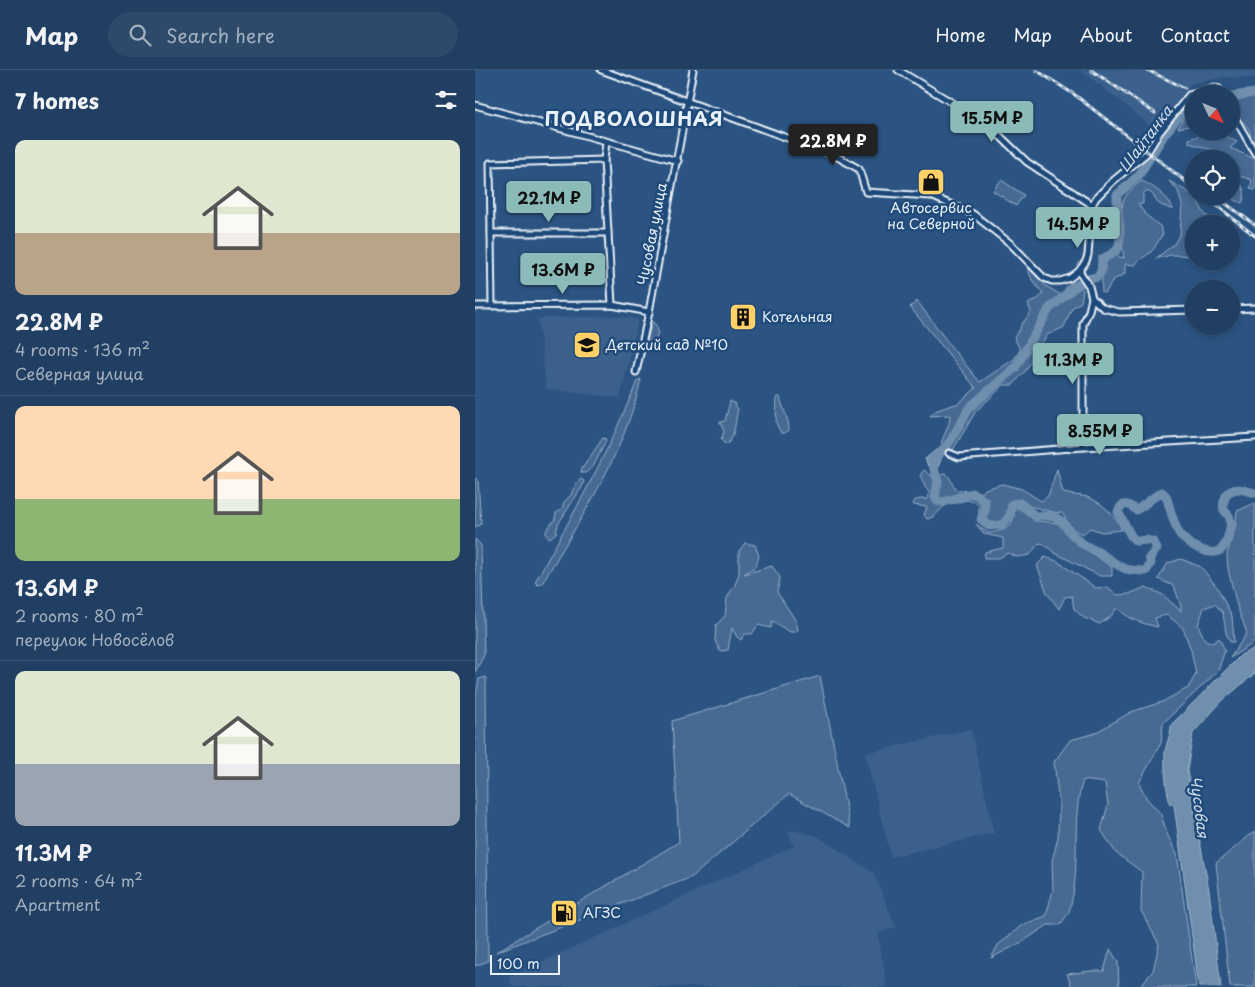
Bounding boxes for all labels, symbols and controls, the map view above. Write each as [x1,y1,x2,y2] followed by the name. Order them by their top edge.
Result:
[108,12,458,57] search box
[25,17,78,53] text: Map
[126,21,154,49] icon: search
[166,21,275,49] text: Search here
[935,21,985,48] text: Home
[1013,21,1052,48] text: Map
[1080,21,1132,48] text: About
[1160,21,1230,48] text: Contact
[15,84,99,116] text: 7 homes
[1185,85,1240,140] north arrow
[1185,85,1240,335] map controls
[432,86,460,114] icon: filters
[1112,99,1178,176] water label: Шайтанка
[946,100,1038,143] pin: 15.5M ₽
[544,104,724,132] district label: ПОДВОЛОШНАЯ
[961,105,1023,129] text: 15.5M ₽
[787,124,879,166] pin: 22.8M ₽
[800,128,867,152] text: 22.8M ₽
[1185,150,1240,205] button: locate
[916,167,946,197] shop icon: Автосервис на Северной
[193,173,283,263] icon: home
[503,180,595,223] pin: 22.1M ₽
[631,181,672,287] street label: Чусовая улица
[517,185,581,209] text: 22.1M ₽
[887,197,975,234] place label: Автосервис на Северной
[1032,206,1124,249] pin: 14.5M ₽
[1047,211,1109,235] text: 14.5M ₽
[1185,215,1240,270] button: +
[517,252,609,295] pin: 13.6M ₽
[531,257,595,281] text: 13.6M ₽
[1185,280,1240,335] button: −
[728,302,758,332] building icon: Котельная
[15,305,103,337] text: 22.8M ₽
[762,306,832,327] place label: Котельная
[572,330,602,360] school or university icon: Детский сад №10
[605,334,728,355] place label: Детский сад №10
[15,337,150,361] text: 4 rooms · 136 m²
[1027,342,1119,385] pin: 11.3M ₽
[1044,347,1102,371] text: 11.3M ₽
[15,361,144,385] text: Северная улица
[1054,414,1146,456] pin: 8.55M ₽
[1068,418,1132,442] text: 8.55M ₽
[193,438,283,528] icon: home
[15,571,98,603] text: 13.6M ₽
[15,603,144,627] text: 2 rooms · 80 m²
[15,627,174,651] text: переулок Новосёлов
[193,703,283,793] icon: home
[1185,775,1216,840] water label: Чусовая
[15,836,92,868] text: 11.3M ₽
[15,868,143,892] text: 2 rooms · 64 m²
[15,892,100,916] text: Apartment
[549,898,579,928] fuel station icon: АГЗС
[583,902,621,923] place label: АГЗС
[490,952,560,975] scale bar
[497,953,540,974] text: 100 m

